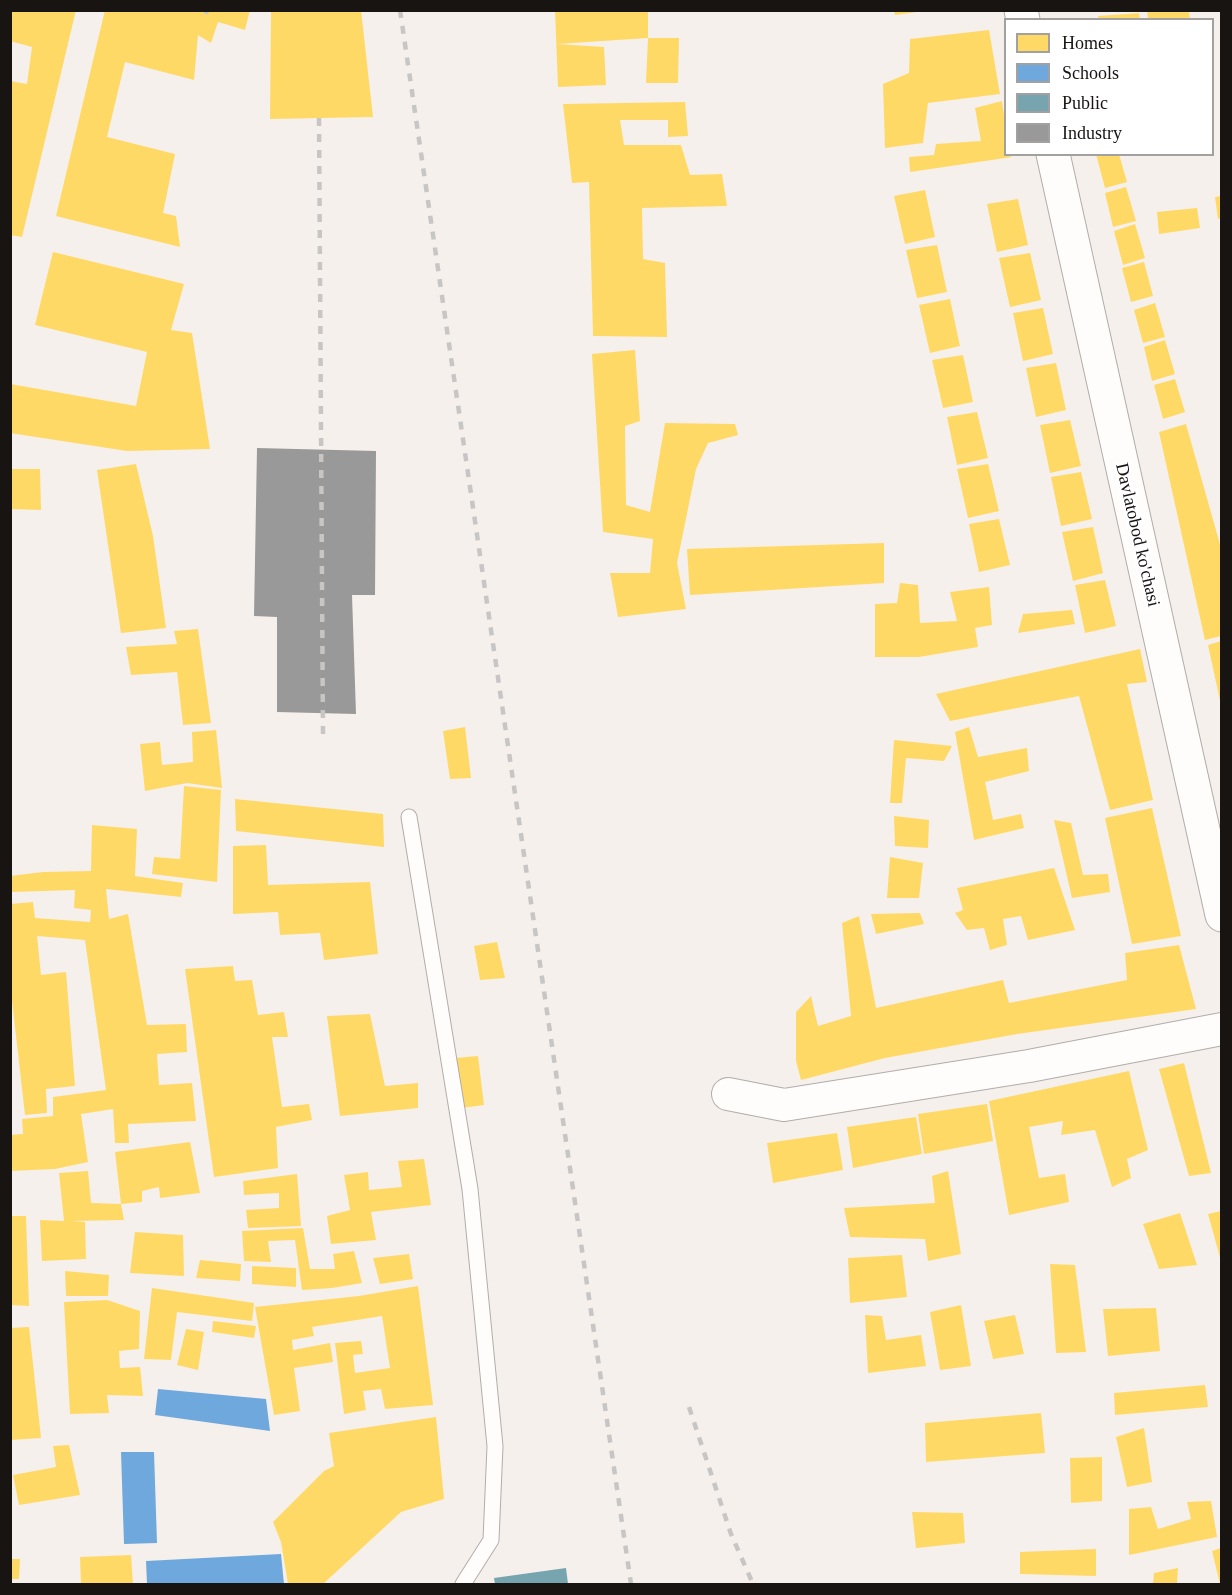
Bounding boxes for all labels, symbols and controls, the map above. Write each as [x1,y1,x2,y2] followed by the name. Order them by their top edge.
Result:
[1004,18,1214,156] legend
[1062,33,1113,53] text: Homes
[1062,63,1119,83] text: Schools
[1062,93,1108,113] text: Public
[1062,123,1122,143] text: Industry
[1110,461,1164,609] street label: Davlatobod ko'chasi

